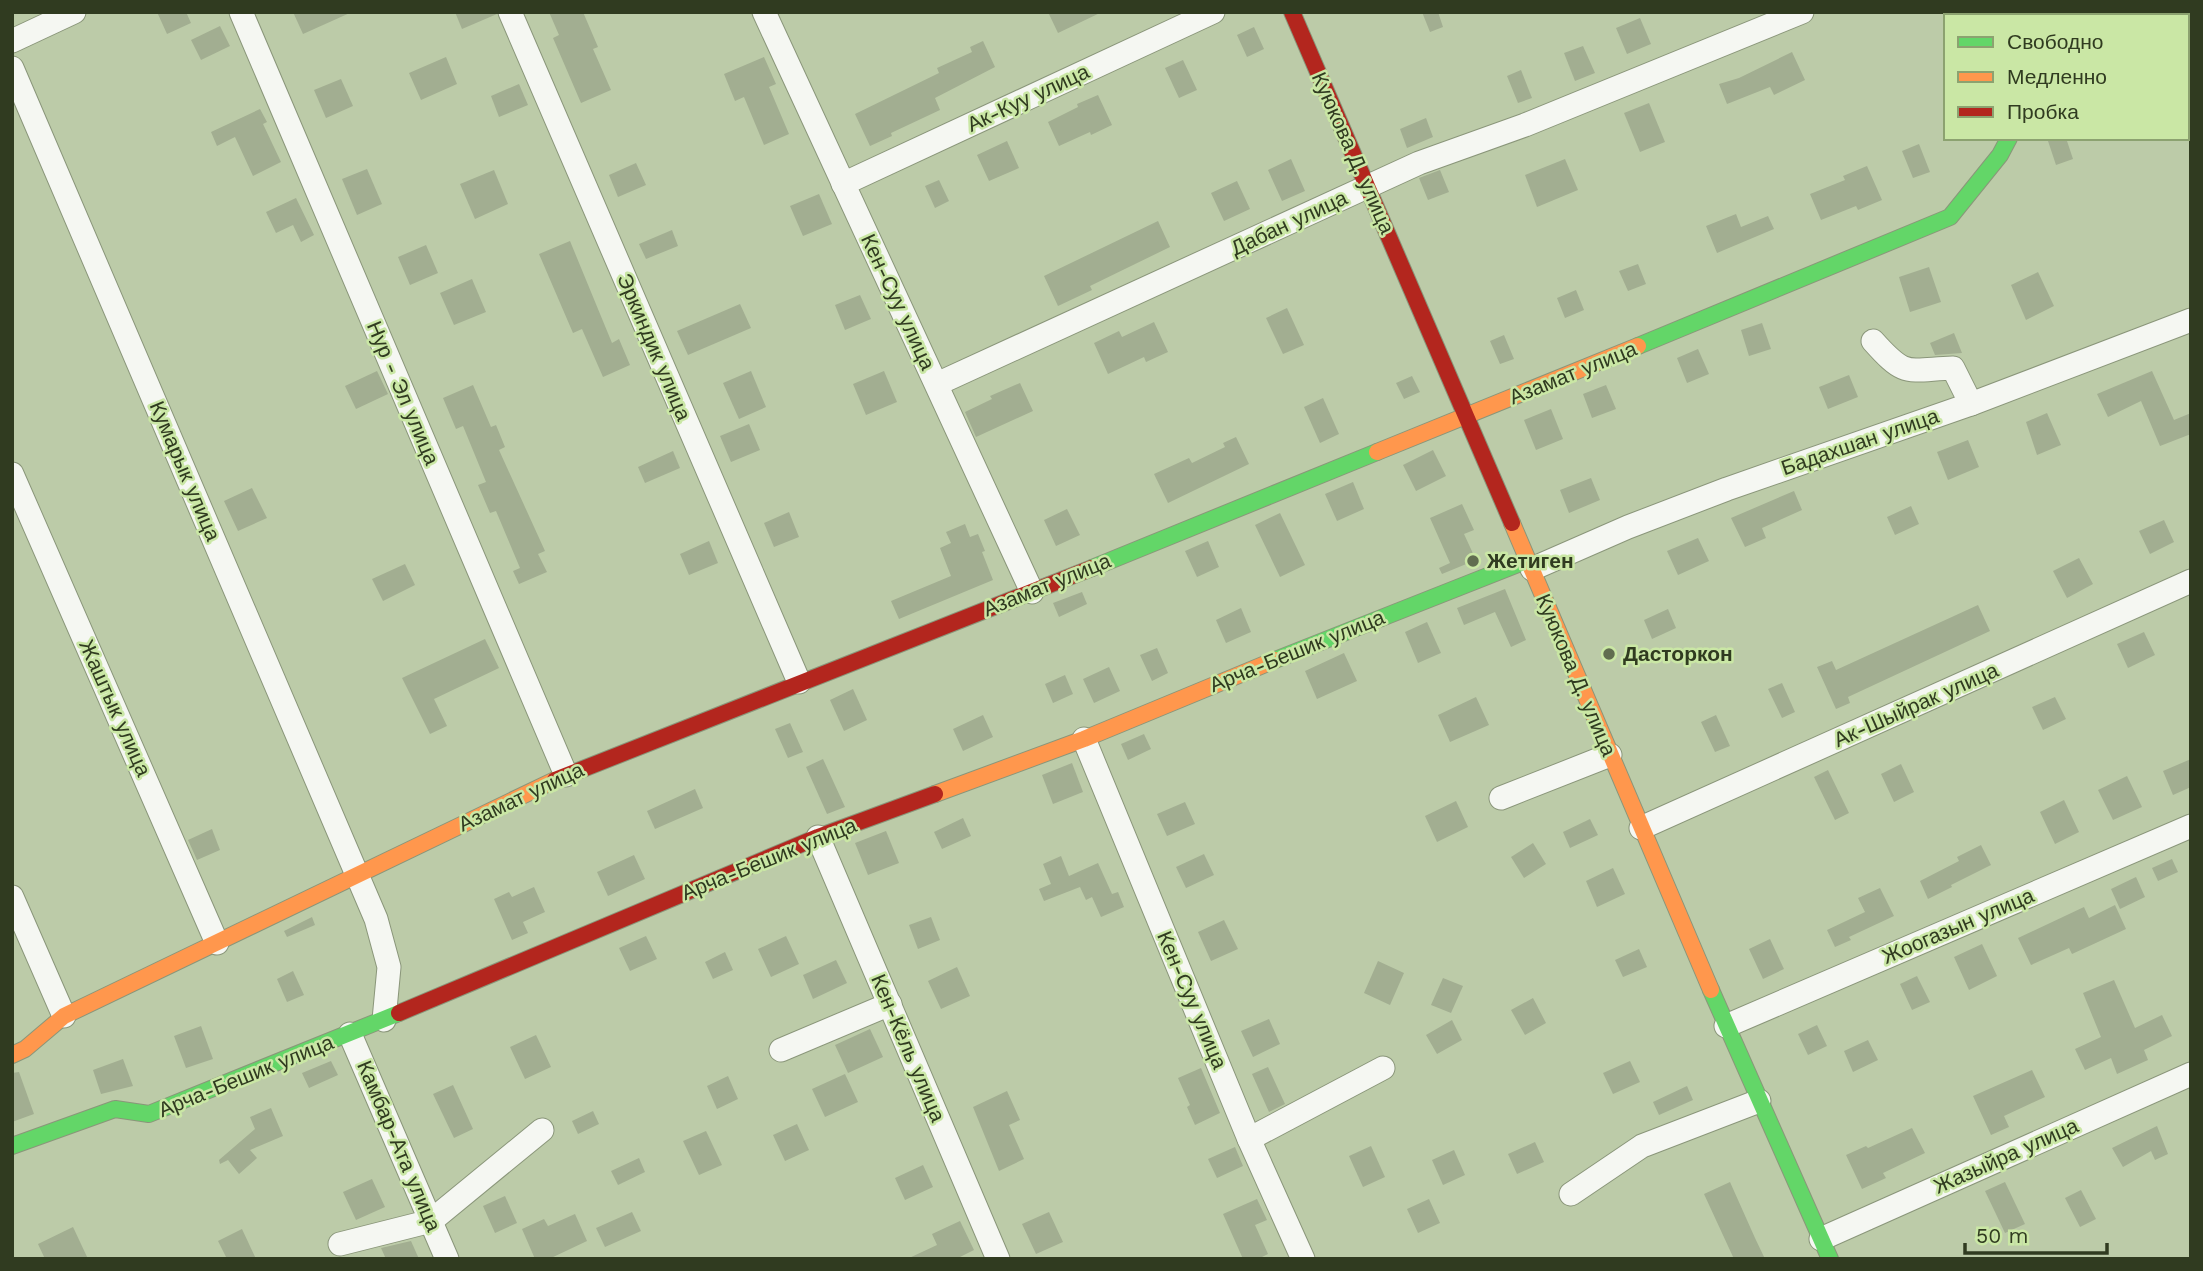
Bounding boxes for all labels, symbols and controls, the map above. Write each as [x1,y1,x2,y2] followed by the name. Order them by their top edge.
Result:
[1944,14,2189,140] legend
[2007,29,2104,54] text: Свободно
[963,58,1093,137] street label: Ак-Куу улица
[2007,64,2107,89] text: Медленно
[1307,68,1400,238] street label: Куюкова Д. улица
[2007,99,2079,124] text: Пробка
[1227,185,1351,260] street label: Дабан улица
[856,230,941,374] street label: Кен-Суу улица
[612,269,697,424] street label: Эркиндик улица
[362,317,445,469] street label: Нур - Эл улица
[1505,335,1641,410] street label: Азамат улица
[145,397,226,545] street label: Кумарык улица
[1778,403,1942,480] street label: Бадахшан улица
[979,547,1115,622] street label: Азамат улица
[1486,548,1574,573] place label: Жетиген
[1465,553,1481,569] marker: Жетиген
[1531,590,1622,760] street label: Куюкова Д. улица
[1206,604,1388,697] street label: Арча-Бешик улица
[74,636,157,780] street label: Жаштык улица
[1623,641,1733,666] place label: Дасторкон
[1601,646,1617,662] marker: Дасторкон
[1830,657,2002,752] street label: Ак-Шыйрак улица
[454,756,588,837] street label: Азамат улица
[678,812,860,905] street label: Арча-Бешик улица
[1878,882,2038,969] street label: Жоогазын улица
[1152,927,1233,1073] street label: Кен-Суу улица
[866,970,951,1126] street label: Кен-Кёль улица
[155,1029,337,1122] street label: Арча-Бешик улица
[352,1057,447,1235] street label: Камбар-Ата улица
[1930,1112,2082,1199] street label: Жазыйра улица
[1965,1212,2107,1256] scale bar
[1976,1223,2028,1248] text: 50 m

